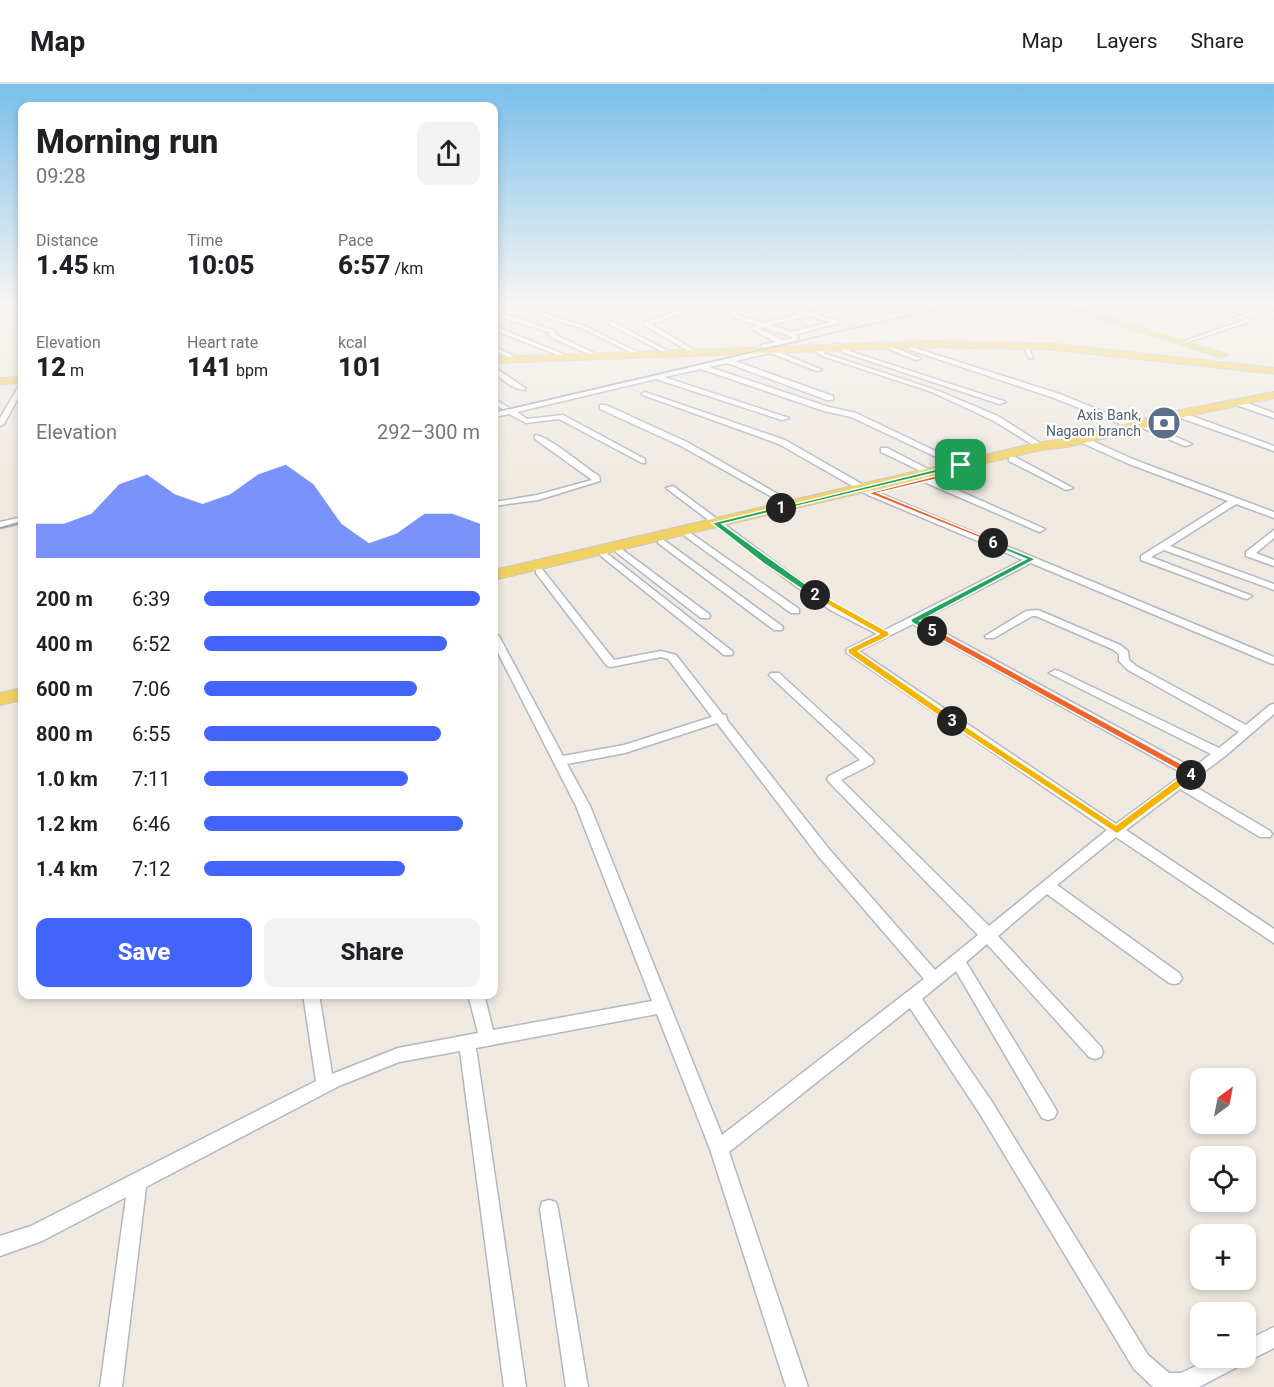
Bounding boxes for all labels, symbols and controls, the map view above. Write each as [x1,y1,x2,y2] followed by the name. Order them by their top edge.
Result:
[30,25,85,58] text: Map
[1021,29,1063,53] text: Map
[1096,29,1157,53] text: Layers
[1190,29,1244,53] text: Share
[36,122,218,161] text: Morning run
[417,122,480,185] button: share
[36,164,86,188] text: 09:28
[36,231,98,250] text: Distance
[187,231,223,250] text: Time
[338,231,374,250] text: Pace
[36,250,89,280] text: 1.45
[187,250,255,280] text: 10:05
[338,250,391,280] text: 6:57
[89,259,115,278] text: km
[391,259,423,278] text: /km
[36,333,101,352] text: Elevation
[187,333,258,352] text: Heart rate
[338,333,367,352] text: kcal
[36,352,66,382] text: 12
[187,352,232,382] text: 141
[338,352,383,382] text: 101
[66,361,84,380] text: m
[232,361,268,380] text: bpm
[1146,405,1182,441] bank icon: Axis Bank, Nagaon branch
[1046,407,1141,439] place label: Axis Bank, Nagaon branch
[36,420,117,444] text: Elevation
[377,420,480,444] text: 292–300 m
[935,439,986,490] pin
[944,448,977,481] icon: arrive
[766,493,796,523] pin: 1
[776,498,786,517] text: 1
[978,528,1008,558] pin: 6
[988,533,998,552] text: 6
[800,580,830,610] pin: 2
[810,585,820,604] text: 2
[36,587,93,611] text: 200 m
[132,587,171,611] text: 6:39
[917,616,947,646] pin: 5
[927,621,937,640] text: 5
[36,632,93,656] text: 400 m
[132,632,171,656] text: 6:52
[36,677,93,701] text: 600 m
[132,677,171,701] text: 7:06
[937,706,967,736] pin: 3
[947,711,957,730] text: 3
[36,722,93,746] text: 800 m
[132,722,171,746] text: 6:55
[1176,760,1206,790] pin: 4
[1186,765,1196,784] text: 4
[36,767,98,791] text: 1.0 km
[132,767,171,791] text: 7:11
[36,812,98,836] text: 1.2 km
[132,812,171,836] text: 6:46
[36,857,98,881] text: 1.4 km
[132,857,171,881] text: 7:12
[36,918,252,987] button: Save
[264,918,480,987] button: Share
[1190,1068,1256,1134] north arrow
[1190,1068,1256,1368] map controls
[1190,1146,1256,1212] button: locate
[1190,1224,1256,1290] button: +
[1190,1302,1256,1368] button: −

